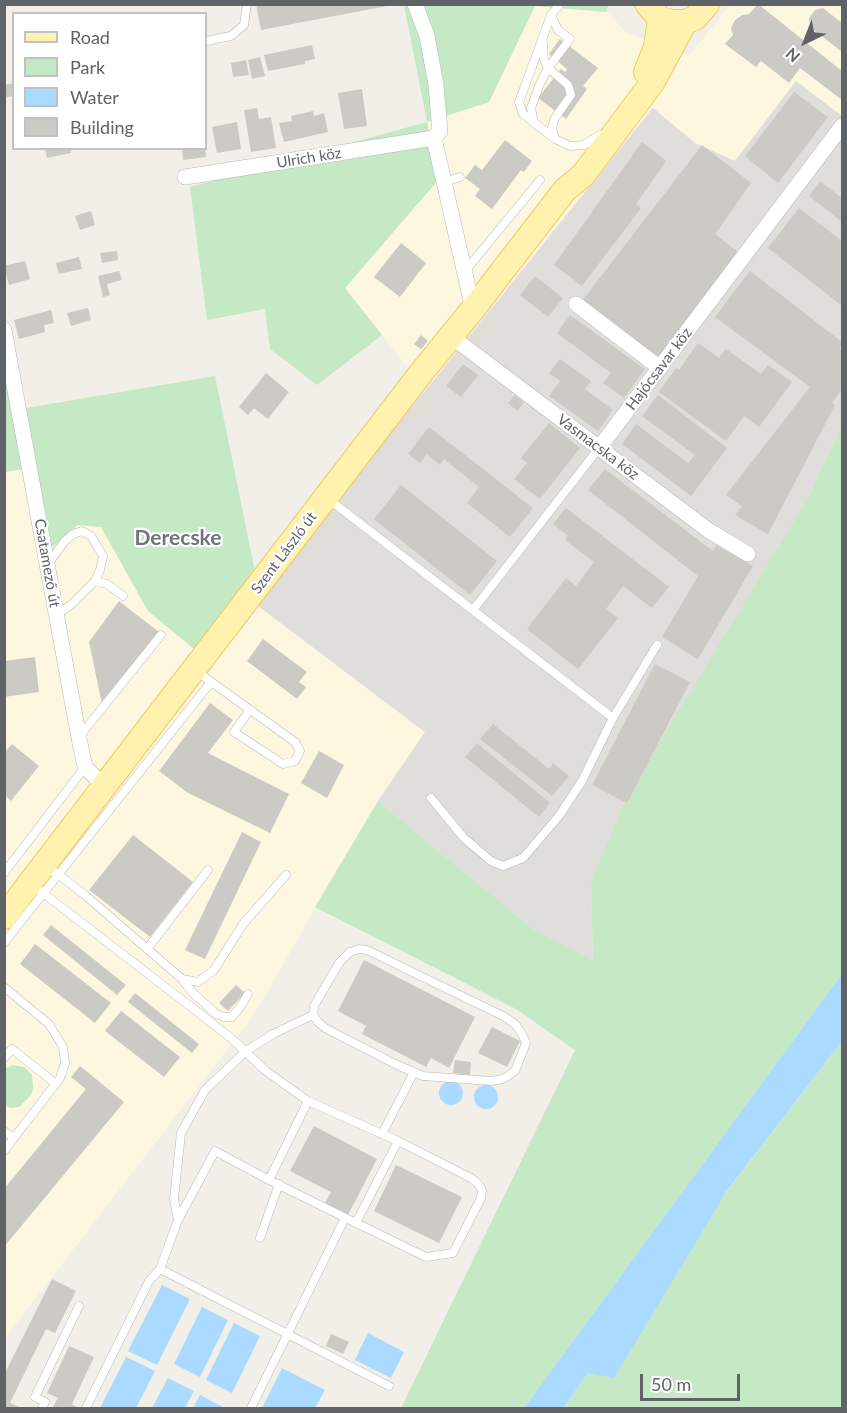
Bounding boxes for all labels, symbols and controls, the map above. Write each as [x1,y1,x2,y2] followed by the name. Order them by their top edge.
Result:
[12,12,207,150] legend
[775,12,835,72] north arrow
[70,26,110,48] text: Road
[781,44,803,67] text: N
[70,56,105,78] text: Park
[70,86,119,108] text: Water
[70,116,134,138] text: Building
[275,144,343,172] street label: Ulrich köz
[622,324,696,414] street label: Hajócsavar köz
[554,410,642,484] street label: Vasmacska köz
[247,508,321,598] street label: Szent László út
[30,517,64,609] street label: Csatamező út
[134,525,222,551] district label: Derecske
[643,1362,744,1400] scale bar
[651,1373,691,1395] text: 50 m

